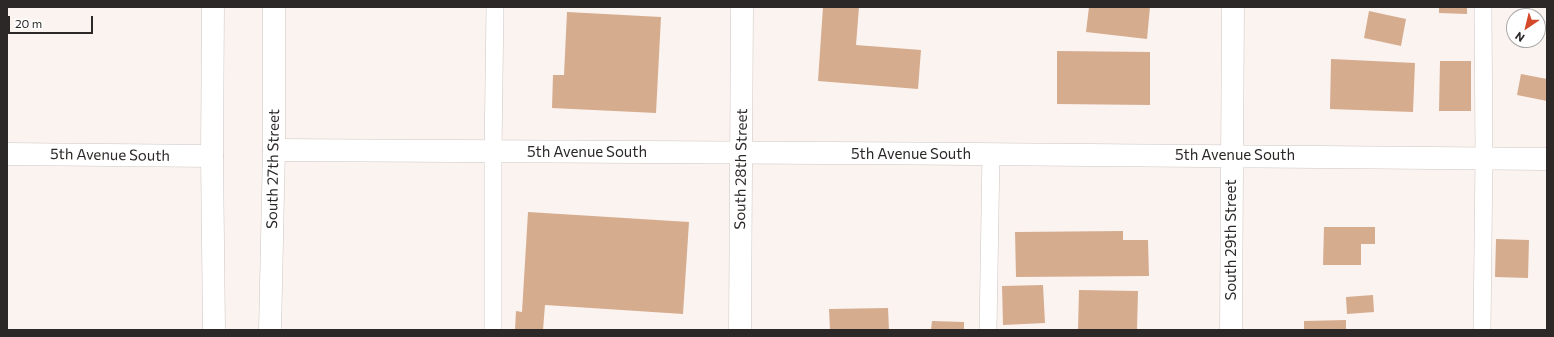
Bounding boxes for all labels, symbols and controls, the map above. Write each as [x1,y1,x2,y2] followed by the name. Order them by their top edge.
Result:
[10,8,95,34] scale bar
[1506,8,1546,48] north arrow
[15,16,42,30] text: 20 m
[1512,30,1527,45] text: N
[731,108,751,230] street label: South 28th Street
[263,109,283,229] street label: South 27th Street
[527,143,647,161] street label: 5th Avenue South
[50,145,170,165] street label: 5th Avenue South
[851,145,971,163] street label: 5th Avenue South
[1175,146,1295,164] street label: 5th Avenue South
[1222,179,1240,301] street label: South 29th Street

